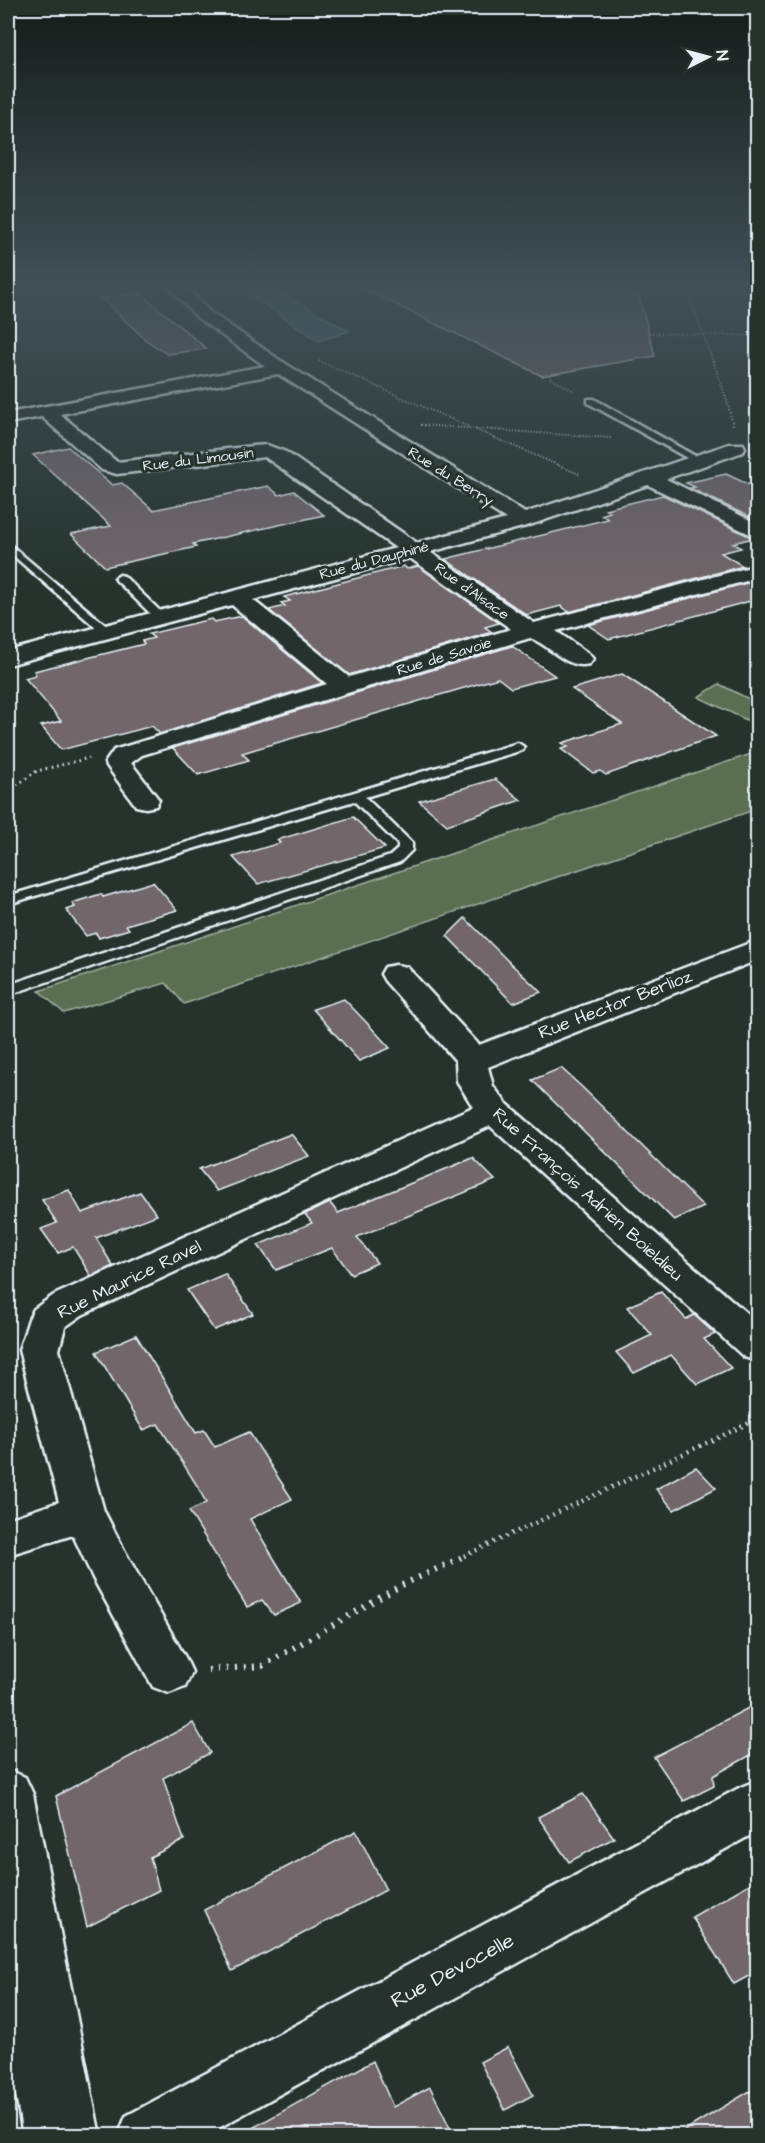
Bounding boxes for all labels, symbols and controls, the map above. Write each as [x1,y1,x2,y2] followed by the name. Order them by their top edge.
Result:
[678,27,738,87] north arrow
[710,49,733,62] text: N
[141,442,255,477] street label: Rue du Limousin
[403,442,498,512] street label: Rue du Berry
[317,536,431,585] street label: Rue du Dauphiné
[430,558,513,625] street label: Rue d'Alsace
[394,632,494,681] street label: Rue de Savoie
[535,964,696,1045] street label: Rue Hector Berlioz
[487,1102,688,1287] street label: Rue François Adrien Boieldieu
[53,1234,205,1325] street label: Rue Maurice Ravel
[386,1926,519,2015] street label: Rue Devocelle

